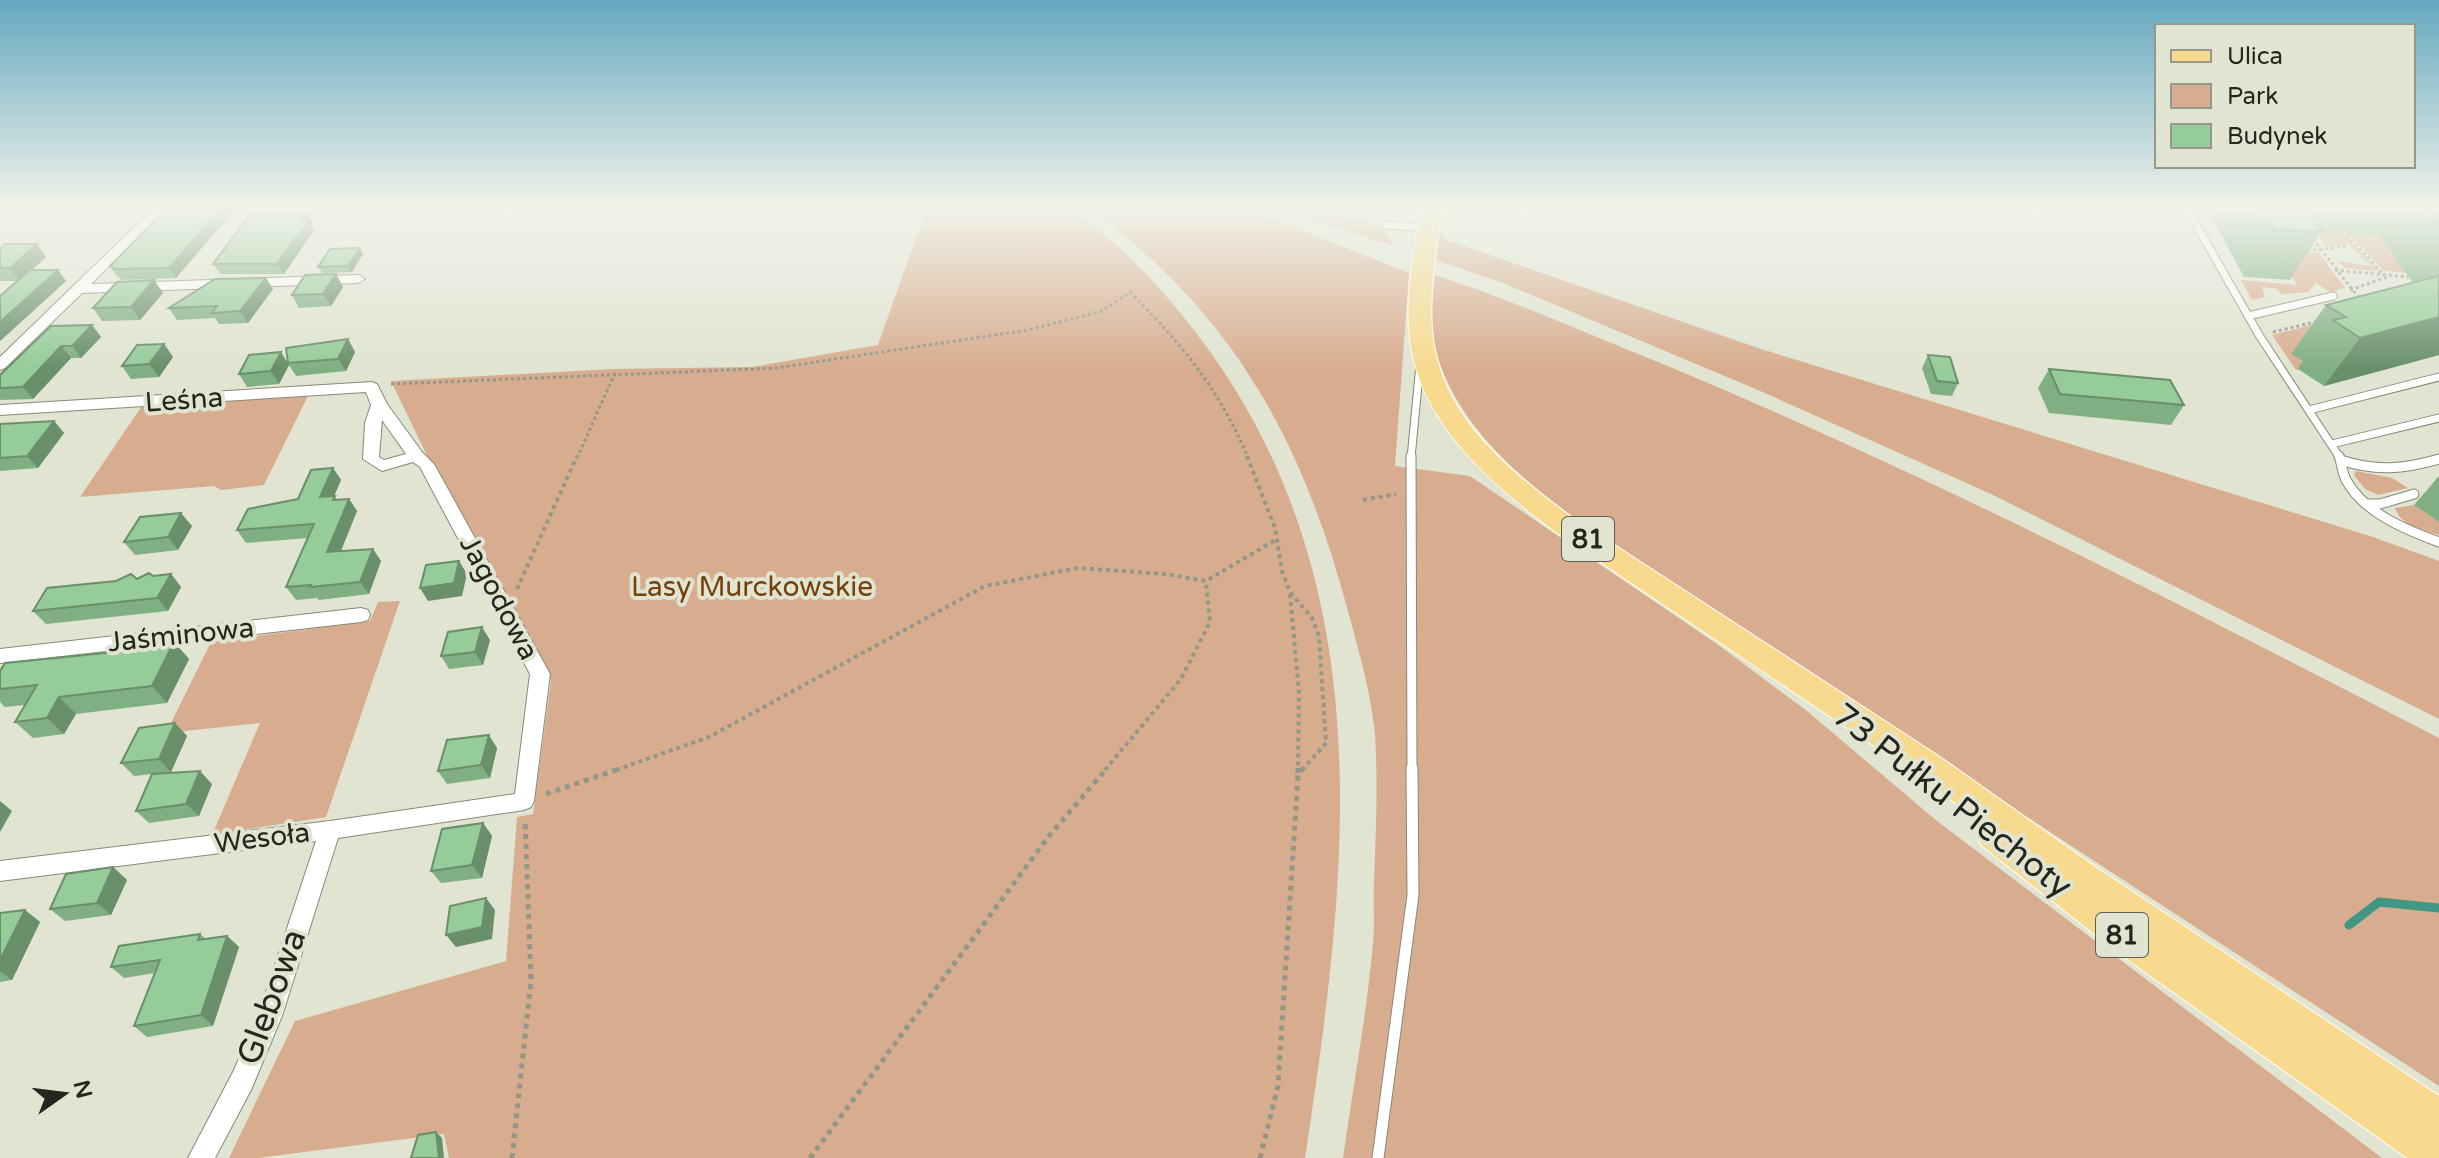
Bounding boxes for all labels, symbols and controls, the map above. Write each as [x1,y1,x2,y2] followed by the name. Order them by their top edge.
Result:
[2155,24,2415,168] legend
[2227,42,2283,71] text: Ulica
[2227,82,2278,111] text: Park
[2227,122,2327,151] text: Budynek
[144,380,224,420] street label: Leśna
[1562,517,1614,561] road number: 81
[452,530,546,666] street label: Jagodowa
[631,570,873,604] park label: Lasy Murckowskie
[106,610,256,660] street label: Jaśminowa
[1824,695,2080,907] street label: 73 Pułku Piechoty
[212,815,312,861] street label: Wesoła
[2096,913,2148,957] road number: 81
[229,924,315,1070] street label: Glebowa
[24,1054,104,1134] north arrow
[68,1078,97,1101] text: N

